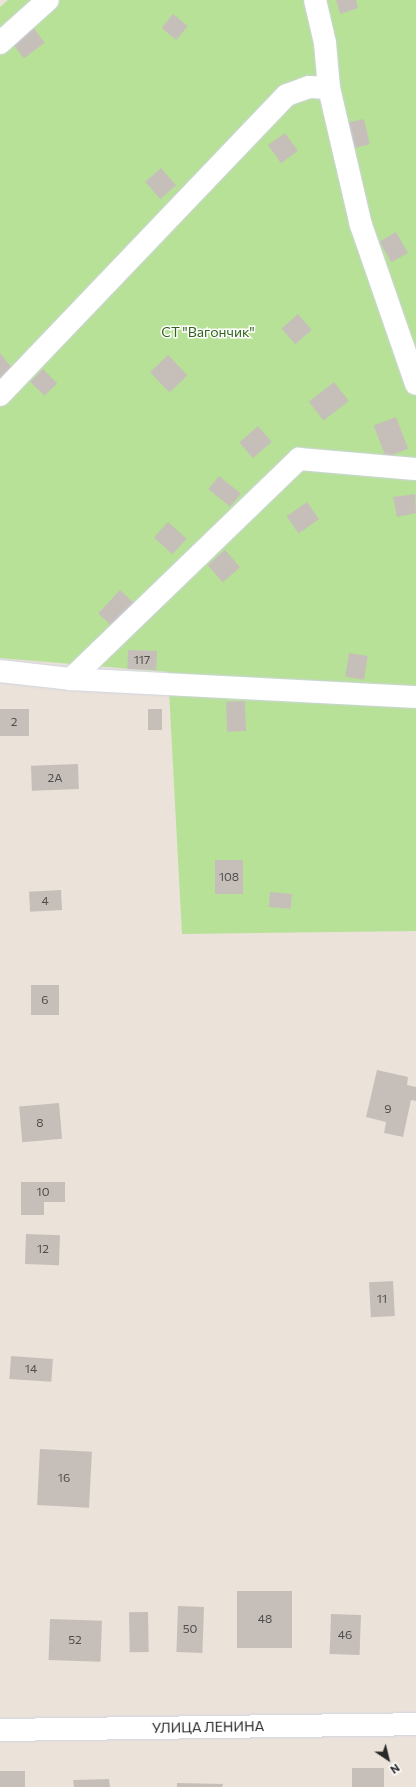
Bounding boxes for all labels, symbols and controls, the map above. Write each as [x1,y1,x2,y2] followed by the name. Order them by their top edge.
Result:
[161,324,255,340] park label: СТ "Вагончик"
[134,653,150,667] house number: 117
[11,715,17,729] house number: 2
[48,771,62,785] house number: 2А
[219,870,239,884] house number: 108
[41,894,49,908] house number: 4
[41,993,49,1007] house number: 6
[384,1102,392,1116] house number: 9
[36,1116,44,1130] house number: 8
[37,1185,49,1199] house number: 10
[37,1242,49,1256] house number: 12
[377,1292,387,1306] house number: 11
[25,1362,37,1376] house number: 14
[58,1471,70,1485] house number: 16
[258,1612,272,1626] house number: 48
[183,1622,197,1636] house number: 50
[338,1628,352,1642] house number: 46
[68,1633,82,1647] house number: 52
[152,1718,264,1736] street label: УЛИЦА ЛЕНИНА
[368,1739,408,1779] north arrow
[388,1762,402,1777] text: N

